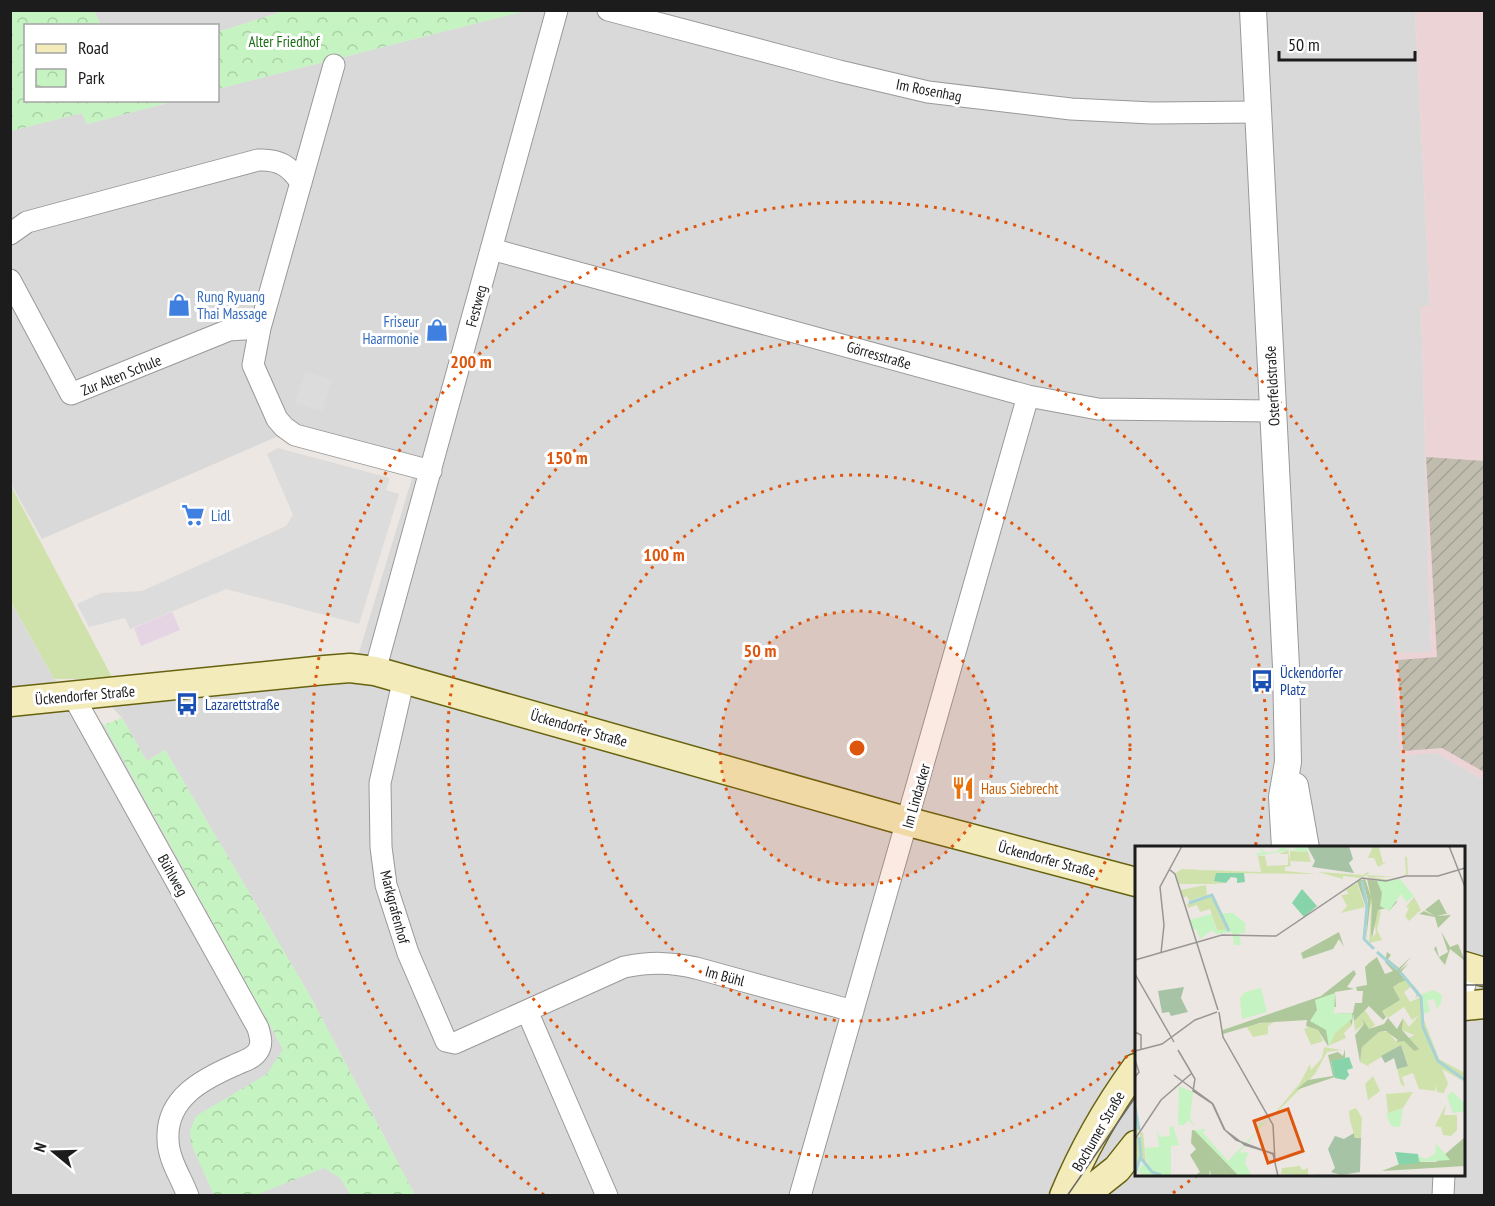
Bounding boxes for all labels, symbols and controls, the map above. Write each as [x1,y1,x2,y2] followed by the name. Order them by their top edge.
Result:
[24,24,219,102] legend
[1279,24,1416,62] scale bar
[248,32,321,51] park label: Alter Friedhof
[1288,33,1320,56] text: 50 m
[78,36,109,59] text: Road
[78,66,105,89] text: Park
[895,74,963,106] street label: Im Rosenhag
[461,283,491,329] street label: Festweg
[197,287,267,323] place label: Rung Ryuang Thai Massage
[166,292,192,318] shop icon: Rung Ryuang Thai Massage
[363,312,420,348] place label: Friseur Haarmonie
[424,317,450,343] shop icon: Friseur Haarmonie
[845,337,913,373] street label: Görresstraße
[1260,345,1284,427] street label: Osterfeldstraße
[78,350,164,400] street label: Zur Alten Schule
[450,350,492,373] text: 200 m
[546,446,588,469] text: 150 m
[180,502,206,528] supermarket icon: Lidl
[211,506,231,525] place label: Lidl
[643,543,685,566] text: 100 m
[744,639,776,662] text: 50 m
[1280,663,1344,699] place label: Ückendorfer Platz
[1249,668,1275,694] bus stop icon: Ückendorfer Platz
[34,681,136,709] street label: Ückendorfer Straße
[174,691,200,717] bus stop icon: Lazarettstraße
[205,695,280,714] place label: Lazarettstraße
[528,705,630,751] street label: Ückendorfer Straße
[847,738,867,758] centre of rings
[898,761,935,830] street label: Im Lindacker
[950,775,976,801] restaurant icon: Haus Siebrecht
[981,779,1058,798] place label: Haus Siebrecht
[996,837,1098,881] street label: Ückendorfer Straße
[1135,846,1465,1176] inset map
[154,851,192,899] street label: Bühlweg
[376,868,414,947] street label: Markgrafenhof
[703,962,747,990] street label: Im Bühl
[1067,1088,1129,1174] street label: Bochumer Straße
[24,1122,84,1182] north arrow
[29,1140,51,1154] text: N

